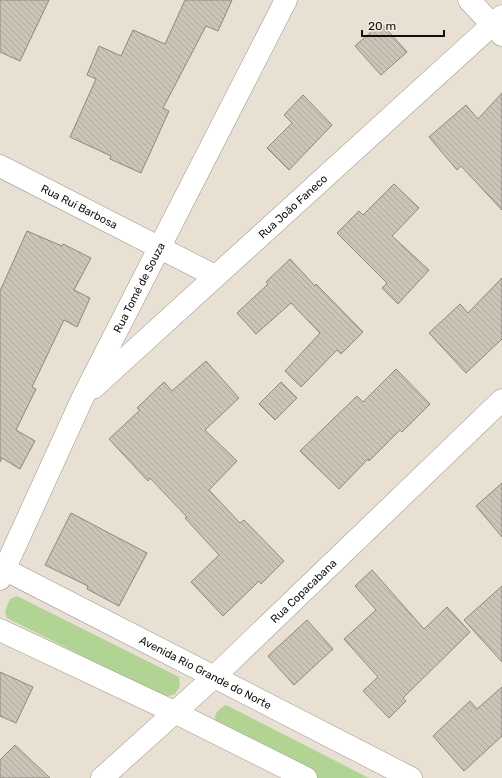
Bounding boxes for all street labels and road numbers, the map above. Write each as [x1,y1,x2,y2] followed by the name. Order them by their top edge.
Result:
[256,172,330,241] street label: Rua João Faneco
[39,182,120,231] street label: Rua Rui Barbosa
[111,240,167,335] street label: Rua Tomé de Souza
[268,556,339,626] street label: Rua Copacabana
[137,633,274,712] street label: Avenida Rio Grande do Norte

